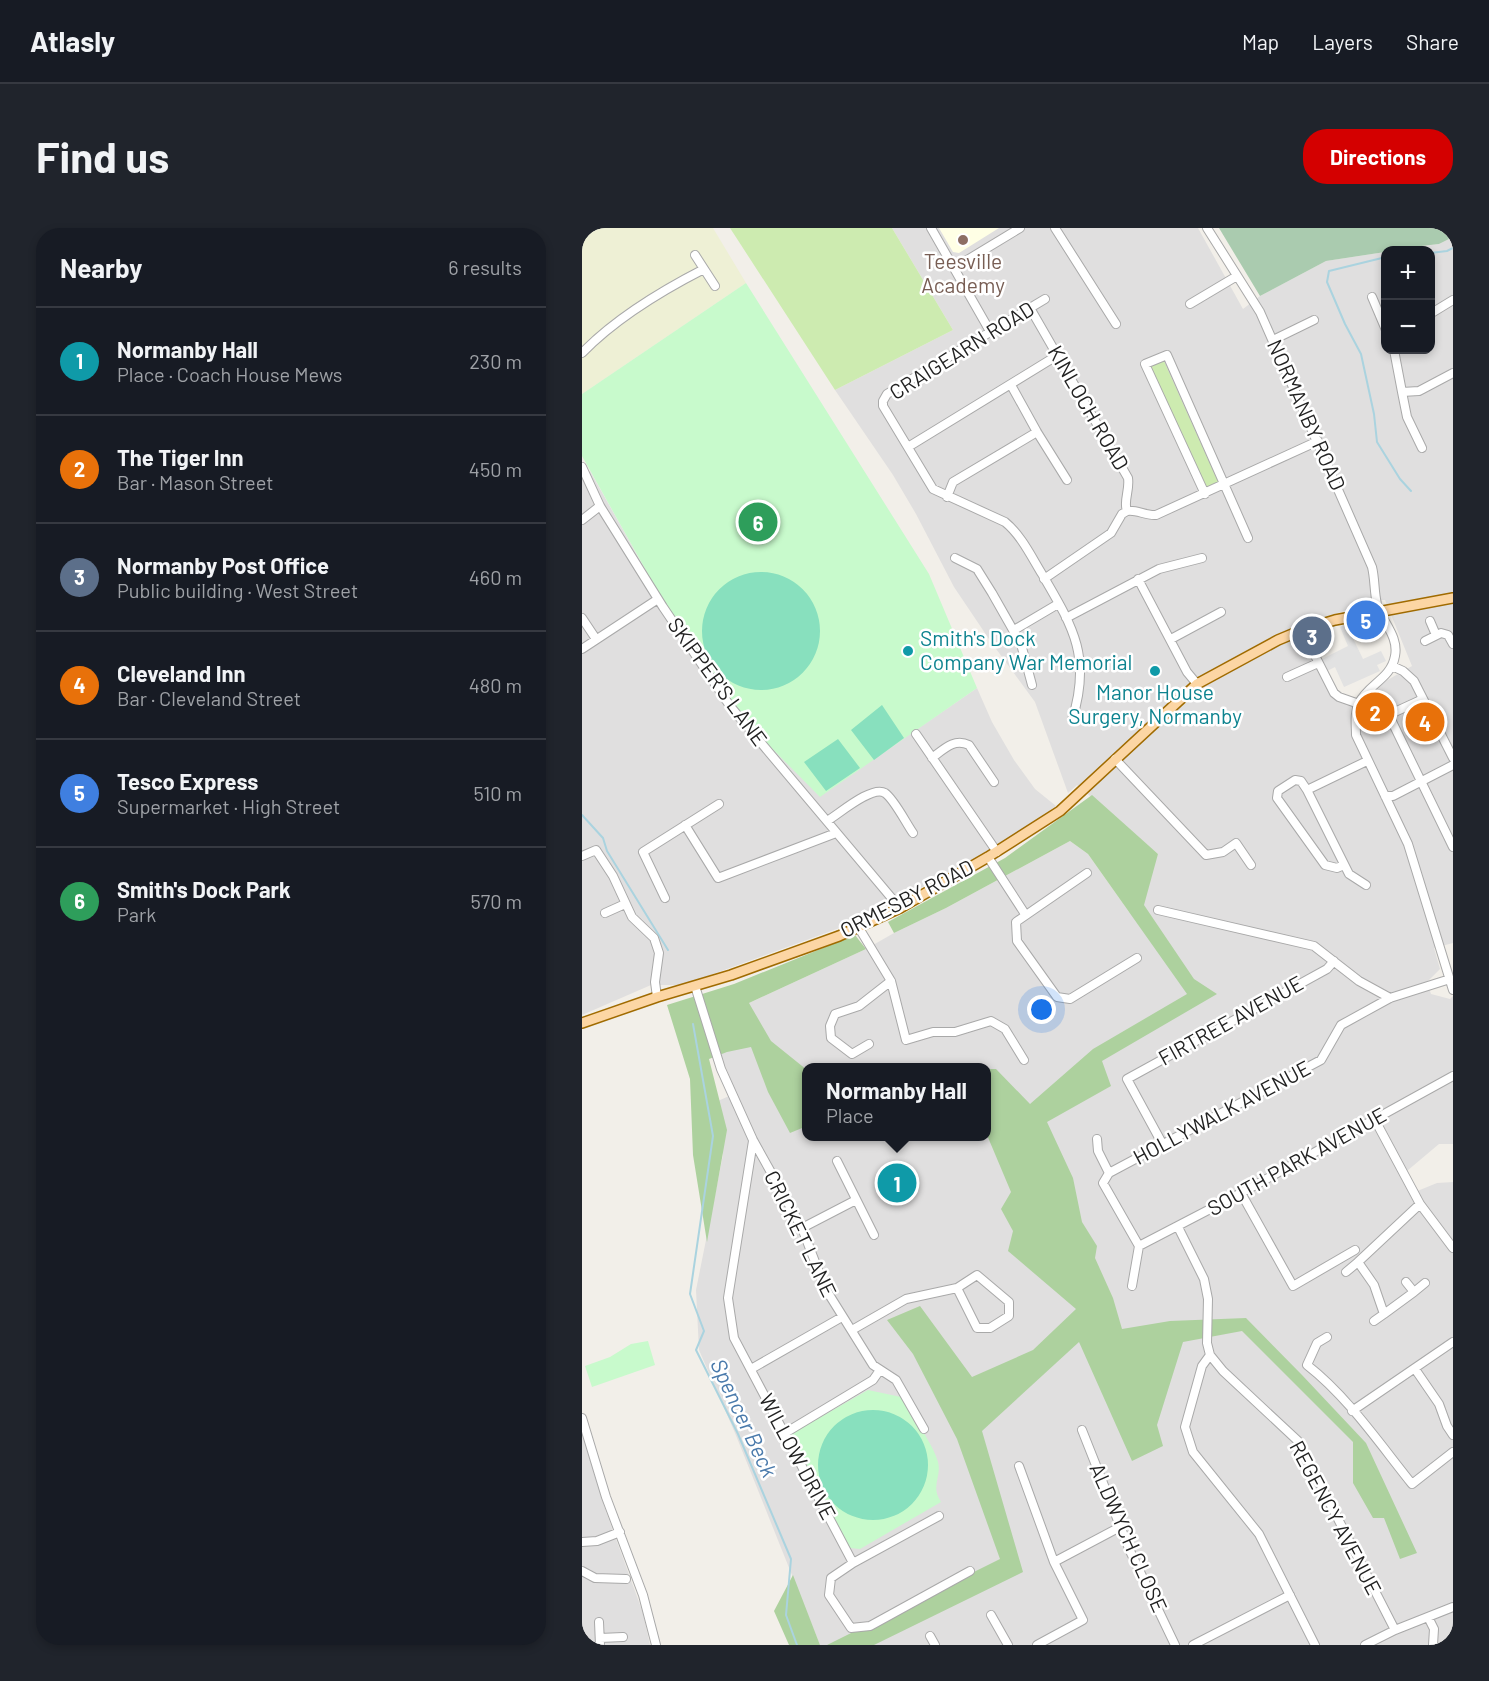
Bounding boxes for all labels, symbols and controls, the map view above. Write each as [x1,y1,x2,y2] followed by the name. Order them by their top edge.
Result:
[30,24,115,58] text: Atlasly
[1242,29,1279,54] text: Map
[1312,29,1373,54] text: Layers
[1406,29,1459,54] text: Share
[1303,129,1453,184] button: Directions
[36,131,169,181] text: Find us
[956,233,970,247] marker: Teesville Academy
[1381,246,1435,354] map controls
[1381,246,1435,300] button: +
[921,248,1005,297] place label: Teesville Academy
[60,252,142,283] text: Nearby
[448,255,522,279] text: 6 results
[884,295,1038,404] street label: CRAIGEARN ROAD
[1381,300,1435,354] button: −
[1263,335,1352,494] street label: NORMANBY ROAD
[117,336,258,362] text: Normanby Hall
[1044,341,1135,474] street label: KINLOCH ROAD
[76,349,83,373] text: 1
[469,349,522,373] text: 230 m
[117,362,342,386] text: Place · Coach House Mews
[117,444,244,470] text: The Tiger Inn
[74,457,85,481] text: 2
[469,457,522,481] text: 450 m
[117,470,274,494] text: Bar · Mason Street
[738,500,777,544] pin: 6
[117,552,329,578] text: Normanby Post Office
[74,565,85,589] text: 3
[469,565,522,589] text: 460 m
[117,578,358,602] text: Public building · West Street
[1346,598,1386,642] pin: 5
[663,612,773,750] street label: SKIPPER'S LANE
[1292,614,1332,658] pin: 3
[920,625,1132,674] place label: Smith's Dock Company War Memorial
[901,644,915,658] marker: Smith's Dock Company War Memorial
[117,660,246,686] text: Cleveland Inn
[1148,664,1162,678] marker: Manor House Surgery, Normanby
[73,673,86,697] text: 4
[469,673,522,697] text: 480 m
[1068,679,1242,728] place label: Manor House Surgery, Normanby
[117,686,301,710] text: Bar · Cleveland Street
[1356,690,1394,734] pin: 2
[1406,700,1444,744] pin: 4
[117,768,258,794] text: Tesco Express
[74,781,85,805] text: 5
[473,781,522,805] text: 510 m
[117,794,340,818] text: Supermarket · High Street
[835,853,977,942] street label: ORMESBY ROAD
[117,876,291,902] text: Smith's Dock Park
[74,889,85,913] text: 6
[470,889,522,913] text: 570 m
[117,902,156,926] text: Park
[1154,970,1307,1070] street label: FIRTREE AVENUE
[1027,995,1056,1024] your location
[1128,1054,1314,1169] street label: HOLLYWALK AVENUE
[802,1063,991,1141] popup
[826,1077,967,1103] text: Normanby Hall
[1203,1101,1390,1220] street label: SOUTH PARK AVENUE
[826,1103,874,1127] text: Place
[878,1160,916,1206] pin: 1
[760,1166,843,1301] street label: CRICKET LANE
[706,1354,784,1481] water label: Spencer Beck
[755,1389,842,1524] street label: WILLOW DRIVE
[1285,1436,1387,1599] street label: REGENCY AVENUE
[1085,1459,1173,1616] street label: ALDWYCH CLOSE

